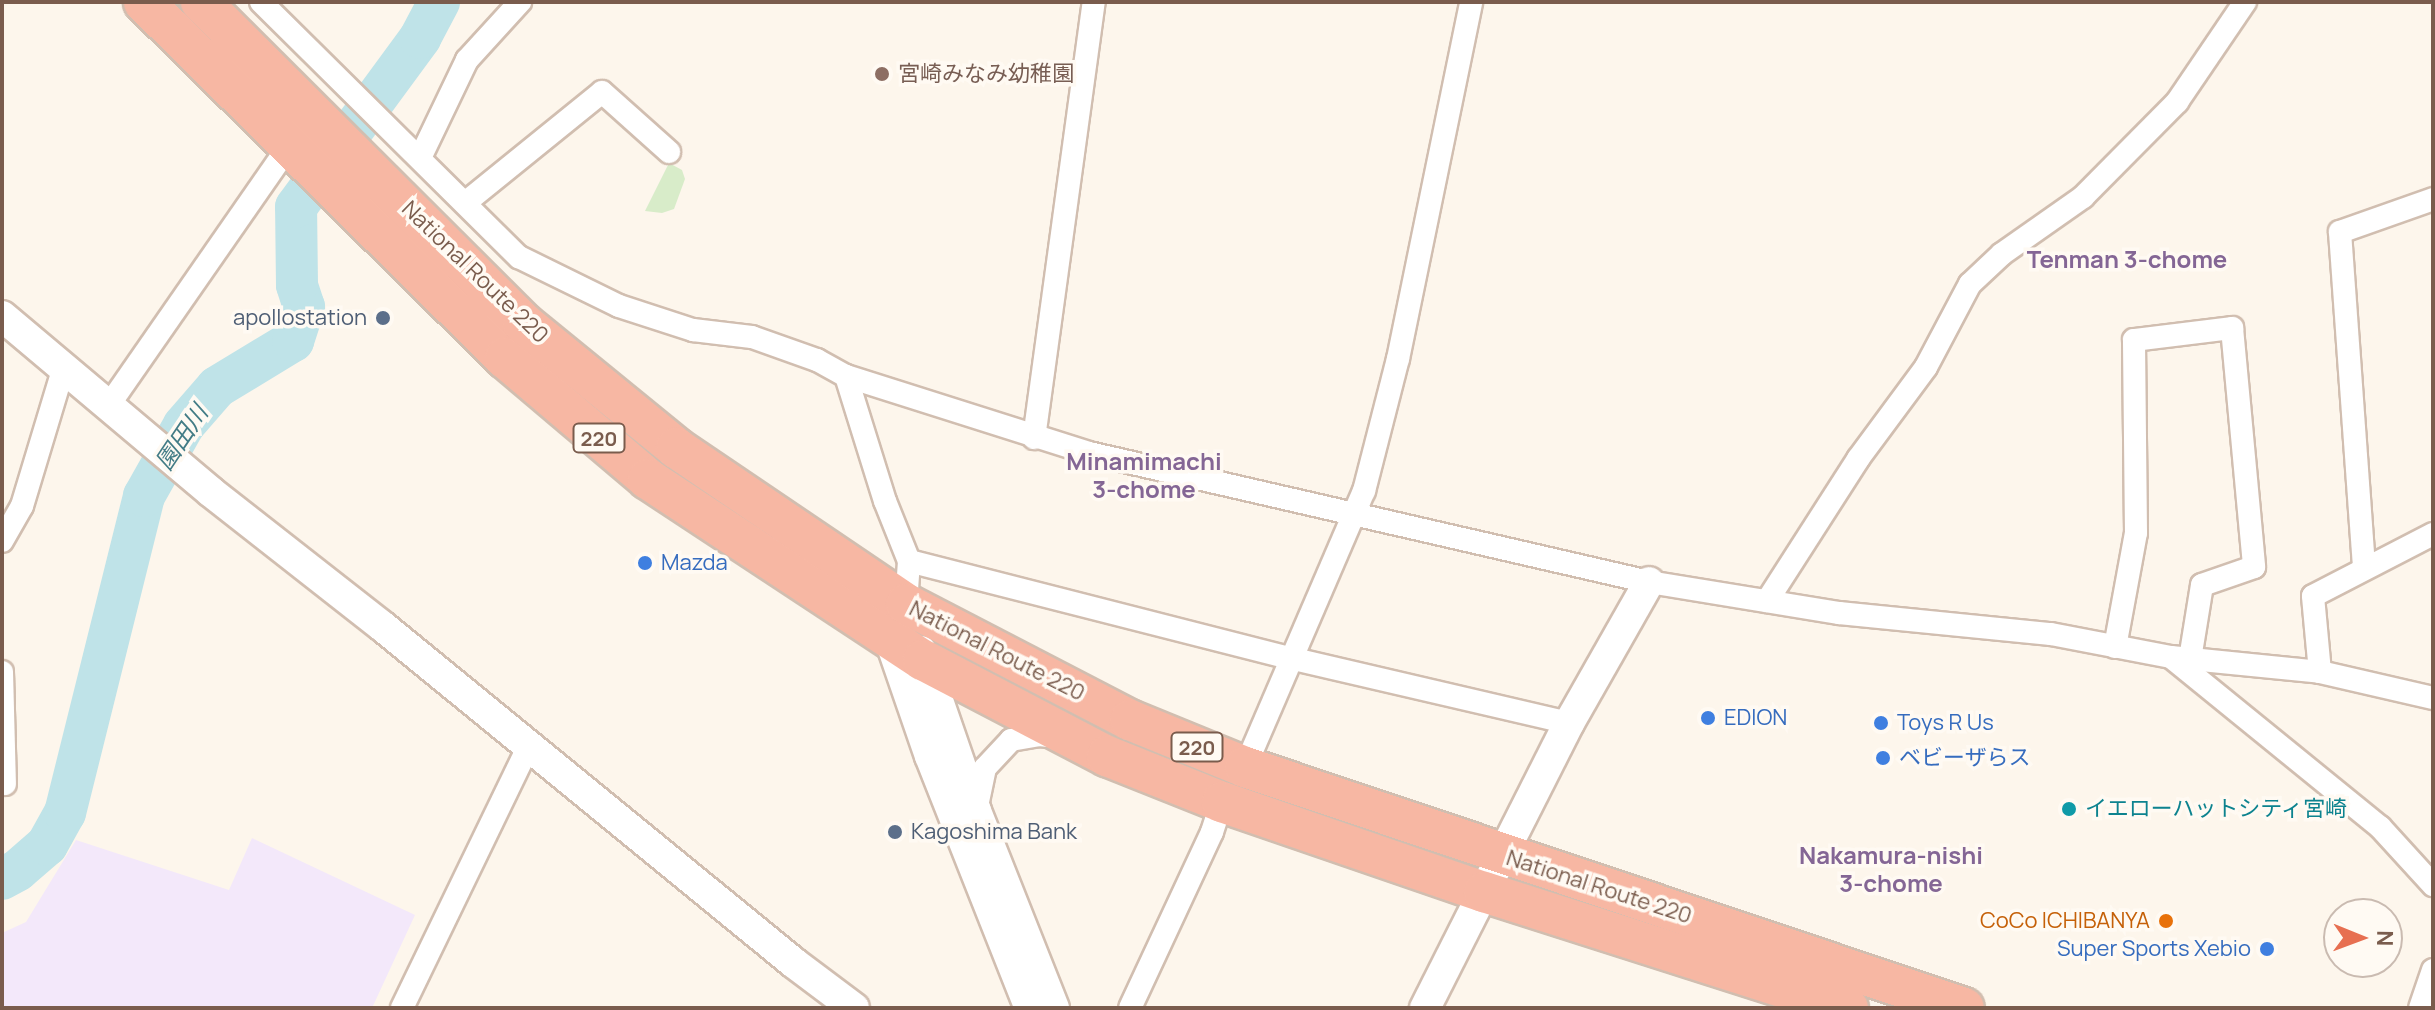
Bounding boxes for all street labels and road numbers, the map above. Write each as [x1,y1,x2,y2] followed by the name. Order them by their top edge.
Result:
[396,195,554,349] street label: National Route 220
[571,422,627,454] road number: 220
[905,595,1089,707] street label: National Route 220
[1169,731,1225,763] road number: 220
[1503,845,1695,929] street label: National Route 220

